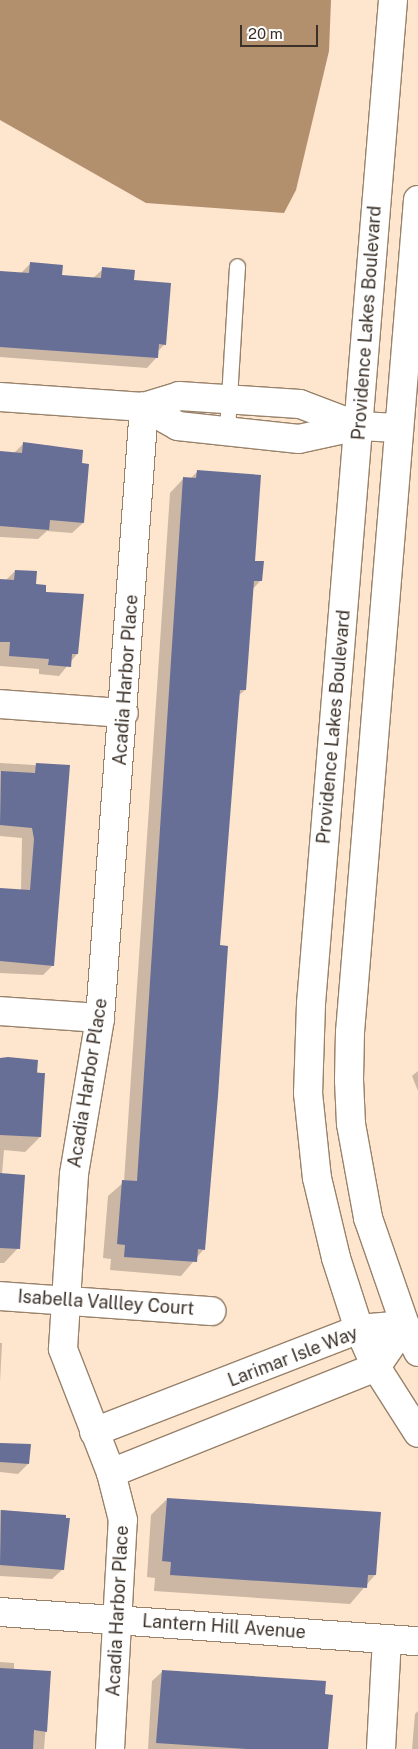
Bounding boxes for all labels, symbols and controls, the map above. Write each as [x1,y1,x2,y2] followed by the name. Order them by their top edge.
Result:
[243,15,320,47] scale bar
[248,25,283,42] text: 20 m
[348,205,386,441] street label: Providence Lakes Boulevard
[109,594,143,766] street label: Acadia Harbor Place
[313,609,355,845] street label: Providence Lakes Boulevard
[64,997,112,1169] street label: Acadia Harbor Place
[17,1286,195,1320] street label: Isabella Vallley Court
[225,1322,361,1392] street label: Larimar Isle Way
[103,1525,133,1697] street label: Acadia Harbor Place
[141,1611,307,1643] street label: Lantern Hill Avenue

